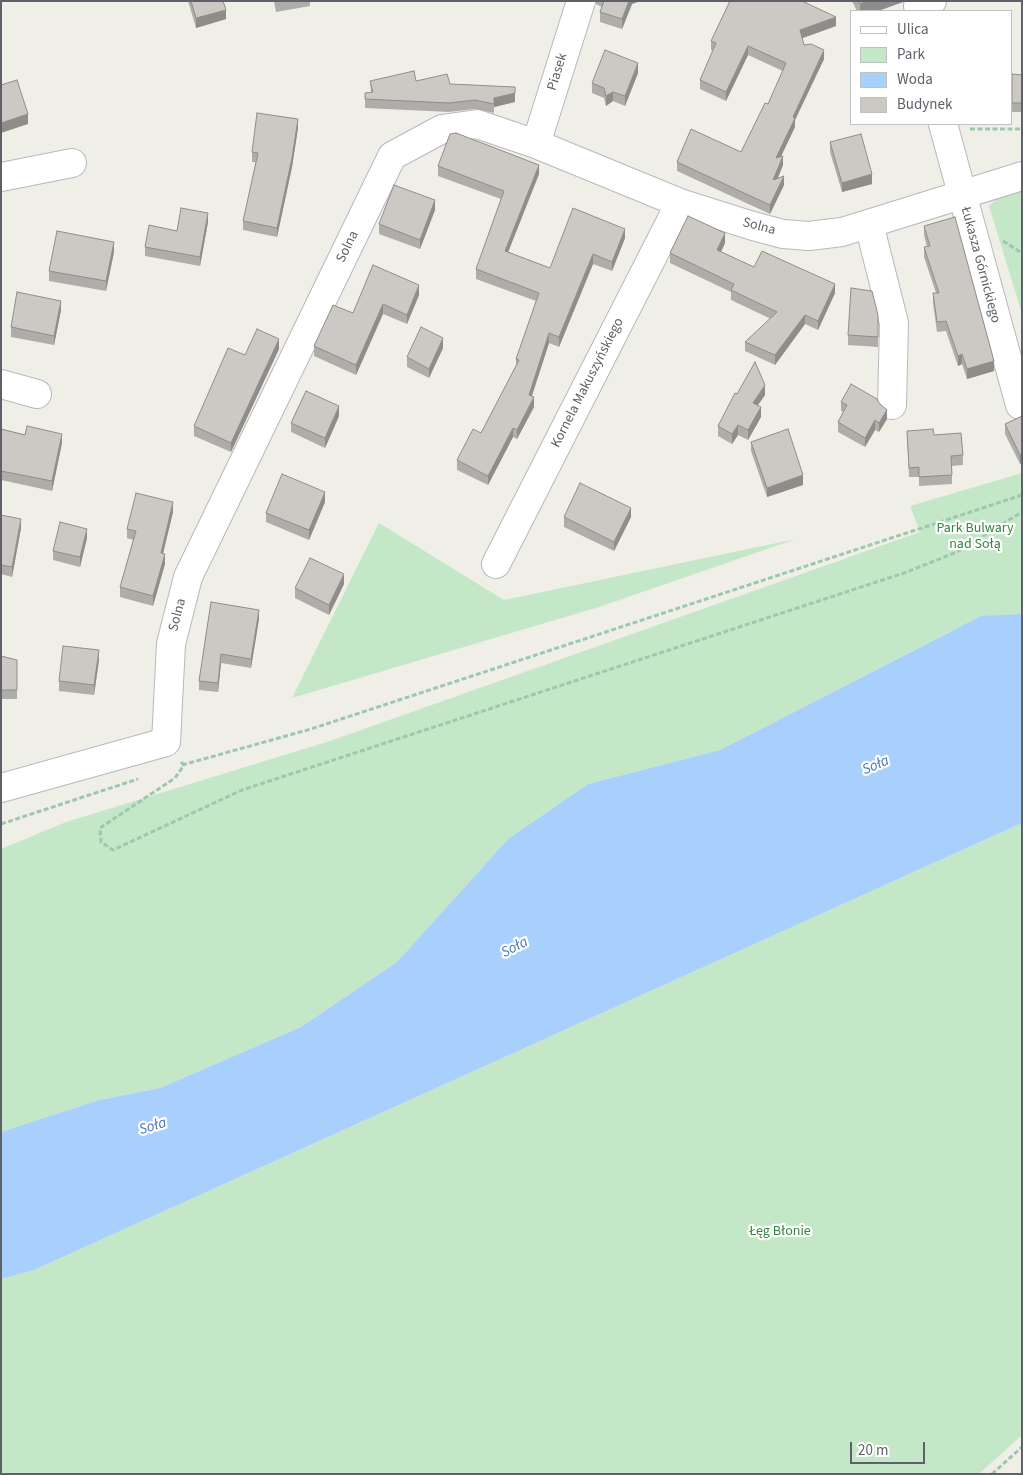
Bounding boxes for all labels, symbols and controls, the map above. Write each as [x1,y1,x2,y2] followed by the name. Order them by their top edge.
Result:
[850,10,1013,125] legend
[897,19,928,40] text: Ulica
[897,44,925,65] text: Park
[544,51,572,93] street label: Piasek
[897,69,933,90] text: Woda
[897,94,952,115] text: Budynek
[956,205,1004,325] street label: Łukasza Górnickiego
[741,215,777,239] street label: Solna
[333,228,363,266] street label: Solna
[548,315,628,451] street label: Kornela Makuszyńskiego
[936,521,1014,554] park label: Park Bulwary nad Sołą
[166,597,190,633] street label: Solna
[860,752,892,780] water label: Soła
[499,934,531,962] water label: Soła
[137,1114,169,1140] water label: Soła
[749,1224,811,1240] park label: Łęg Błonie
[853,1432,928,1464] scale bar
[858,1440,888,1461] text: 20 m

